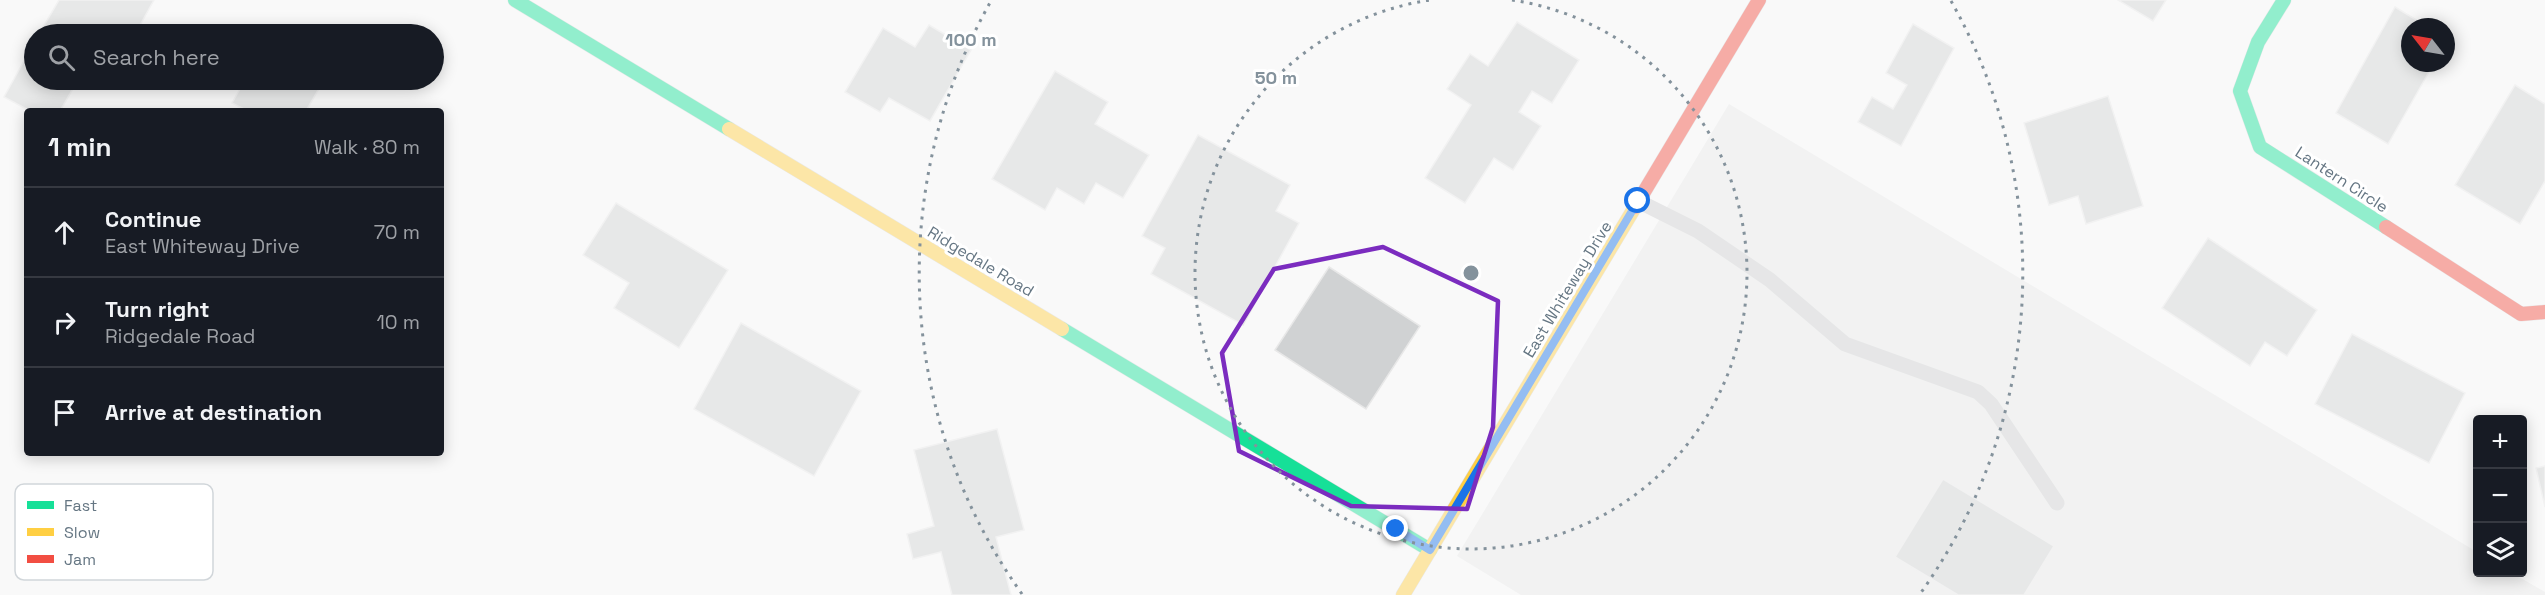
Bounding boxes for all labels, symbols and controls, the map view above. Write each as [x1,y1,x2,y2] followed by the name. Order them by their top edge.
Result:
[2401,18,2455,72] north arrow
[24,24,444,90] search box
[945,28,997,51] text: 100 m
[45,41,78,74] icon: search
[93,43,220,71] text: Search here
[1255,66,1297,89] text: 50 m
[48,130,112,164] text: 1 min
[314,134,420,160] text: Walk · 80 m
[2291,141,2392,217] street label: Lantern Circle
[1624,187,1650,213] route start
[105,205,201,233] text: Continue
[48,216,81,249] icon: ahead
[1518,217,1617,361] street label: East Whiteway Drive
[374,219,420,245] text: 70 m
[924,221,1038,301] street label: Ridgedale Road
[105,233,300,259] text: East Whiteway Drive
[1461,263,1481,283] centre of rings
[105,295,210,323] text: Turn right
[48,306,81,339] icon: right
[376,309,420,335] text: 10 m
[105,323,255,349] text: Ridgedale Road
[48,396,81,429] icon: arrive
[105,398,322,426] text: Arrive at destination
[2473,415,2527,577] map controls
[2473,415,2527,469] button: +
[2473,469,2527,523] button: −
[15,484,213,580] legend
[64,495,97,516] text: Fast
[1382,515,1408,541] route end
[64,522,100,543] text: Slow
[2473,523,2527,577] button: layers
[64,549,96,570] text: Jam

